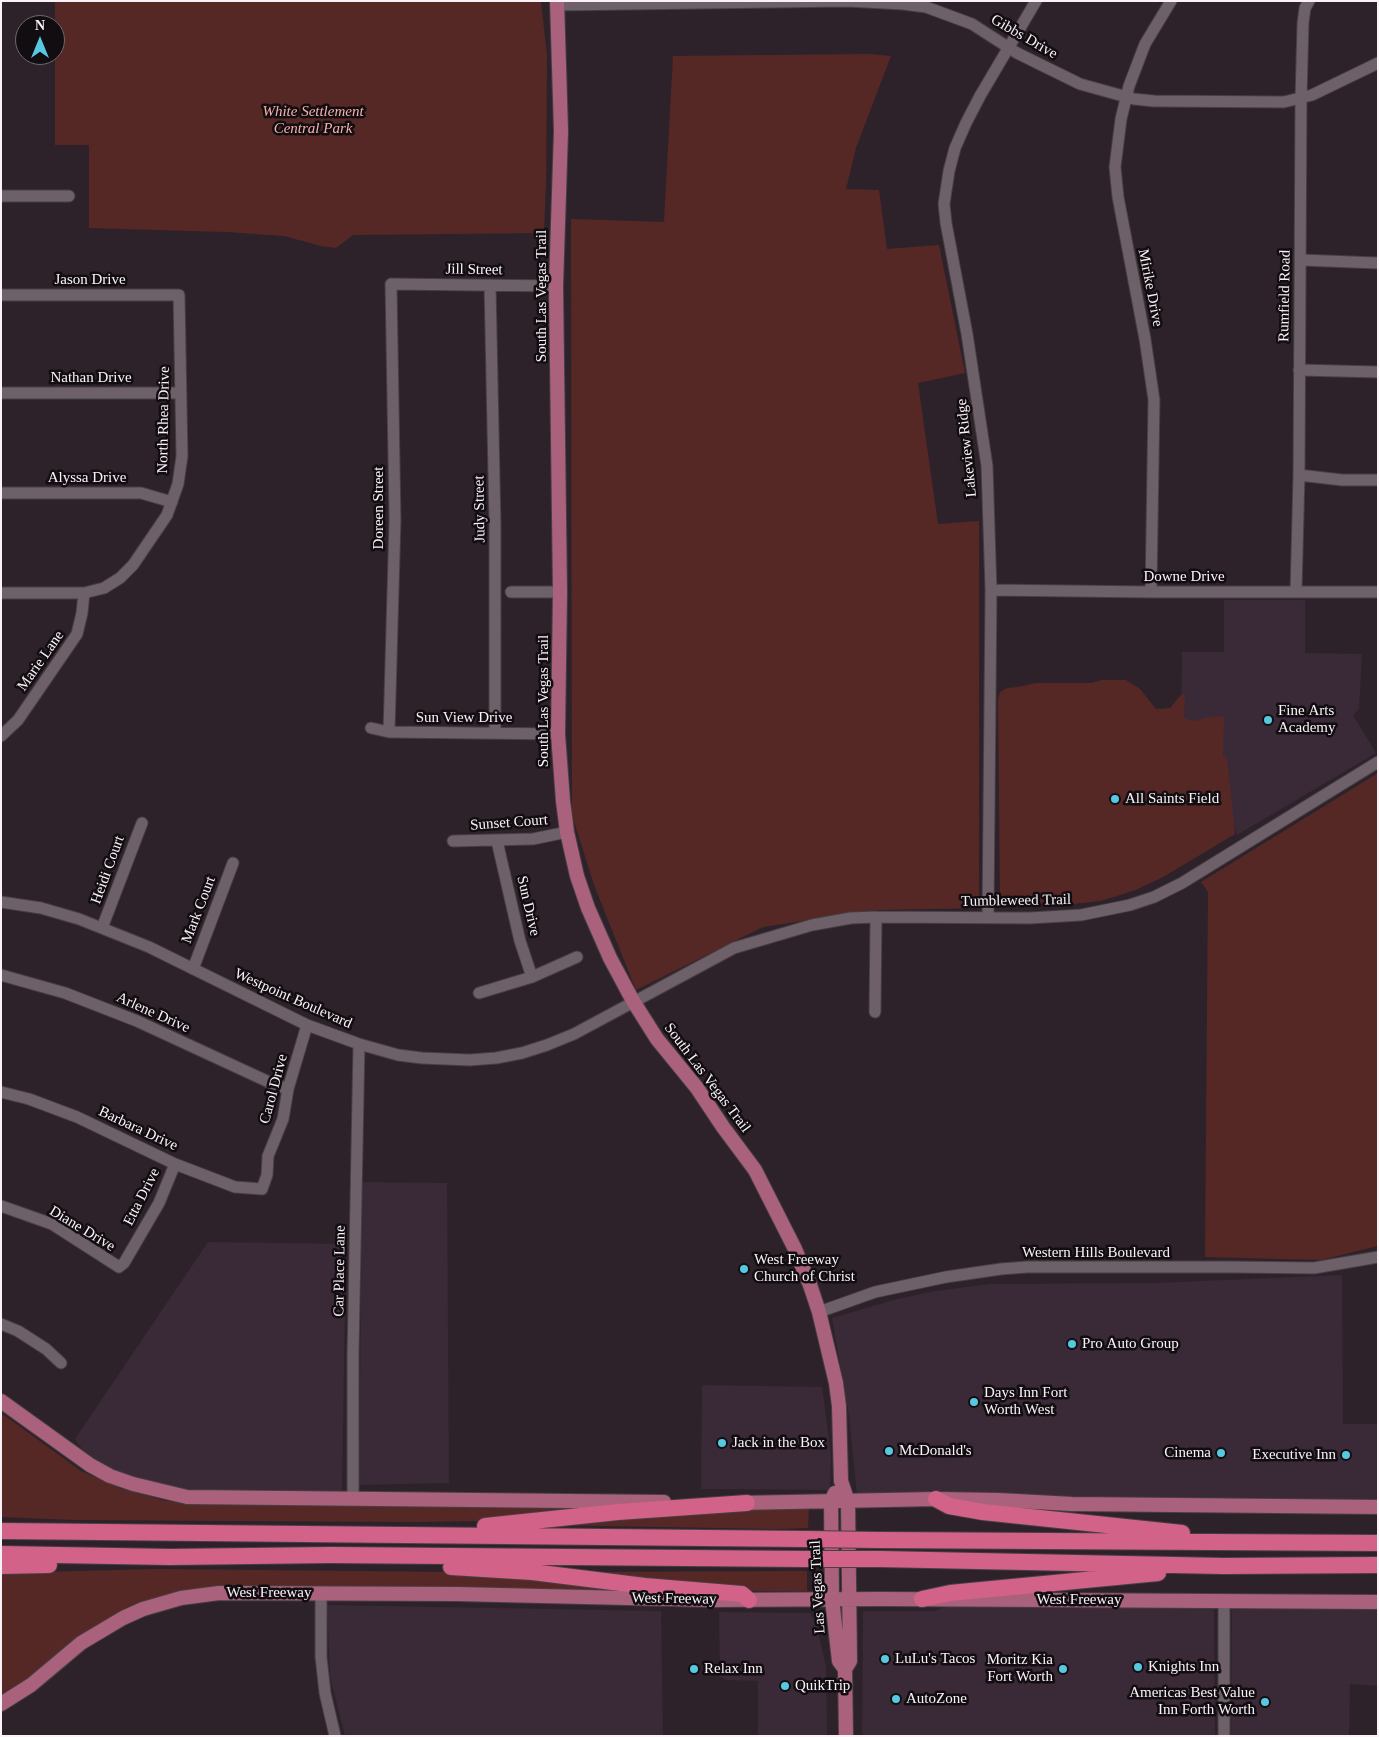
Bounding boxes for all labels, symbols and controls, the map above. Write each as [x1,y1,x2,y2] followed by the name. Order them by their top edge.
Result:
[988,11,1060,63] street label: Gibbs Drive
[15,15,65,65] north arrow
[35,18,45,33] text: N
[262,103,364,138] park label: White Settlement Central Park
[533,230,551,362] street label: South Las Vegas Trail
[1134,248,1166,328] street label: Mirike Drive
[1275,250,1295,342] street label: Rumfield Road
[445,261,503,279] street label: Jill Street
[54,271,126,289] street label: Jason Drive
[154,366,174,474] street label: North Rhea Drive
[50,369,132,387] street label: Nathan Drive
[953,398,981,498] street label: Lakeview Ridge
[370,467,388,549] street label: Doreen Street
[48,469,126,487] street label: Alyssa Drive
[470,475,490,543] street label: Judy Street
[1143,568,1225,586] street label: Downe Drive
[14,627,68,695] street label: Marie Lane
[535,635,553,767] street label: South Las Vegas Trail
[1278,702,1335,737] place label: Fine Arts Academy
[416,709,512,727] street label: Sun View Drive
[1262,714,1274,726] marker: Fine Arts Academy
[1125,790,1219,808] place label: All Saints Field
[1109,793,1121,805] marker: All Saints Field
[470,811,548,835] street label: Sunset Court
[87,833,129,907] street label: Heidi Court
[178,874,220,946] street label: Mark Court
[512,874,544,938] street label: Sun Drive
[961,891,1071,911] street label: Tumbleweed Trail
[231,965,355,1033] street label: Westpoint Boulevard
[113,989,193,1037] street label: Arlene Drive
[660,1020,754,1136] street label: South Las Vegas Trail
[256,1052,292,1126] street label: Carol Drive
[96,1103,180,1155] street label: Barbara Drive
[120,1165,164,1229] street label: Etta Drive
[46,1202,118,1256] street label: Diane Drive
[330,1225,350,1317] street label: Car Place Lane
[1022,1244,1170,1262] street label: Western Hills Boulevard
[754,1251,855,1286] place label: West Freeway Church of Christ
[738,1263,750,1275] marker: West Freeway Church of Christ
[1082,1335,1179,1353] place label: Pro Auto Group
[1066,1338,1078,1350] marker: Pro Auto Group
[984,1384,1067,1419] place label: Days Inn Fort Worth West
[968,1396,980,1408] marker: Days Inn Fort Worth West
[732,1434,825,1452] place label: Jack in the Box
[716,1437,728,1449] marker: Jack in the Box
[899,1442,972,1460] place label: McDonald's
[1164,1444,1211,1462] place label: Cinema
[883,1445,895,1457] marker: McDonald's
[1252,1446,1336,1464] place label: Executive Inn
[1215,1447,1227,1459] marker: Cinema
[1340,1449,1352,1461] marker: Executive Inn
[807,1540,829,1634] street label: Las Vegas Trail
[226,1584,312,1602] street label: West Freeway
[631,1589,717,1609] street label: West Freeway
[1036,1591,1122,1609] street label: West Freeway
[895,1650,975,1668] place label: LuLu's Tacos
[987,1651,1053,1686] place label: Moritz Kia Fort Worth
[879,1653,891,1665] marker: LuLu's Tacos
[1148,1658,1219,1676] place label: Knights Inn
[704,1660,763,1678] place label: Relax Inn
[1132,1661,1144,1673] marker: Knights Inn
[688,1663,700,1675] marker: Relax Inn
[1057,1663,1069,1675] marker: Moritz Kia Fort Worth
[795,1677,850,1695] place label: QuikTrip
[779,1680,791,1692] marker: QuikTrip
[1129,1684,1255,1719] place label: Americas Best Value Inn Forth Worth
[906,1690,967,1708] place label: AutoZone
[890,1693,902,1705] marker: AutoZone
[1259,1696,1271,1708] marker: Americas Best Value Inn Forth Worth

